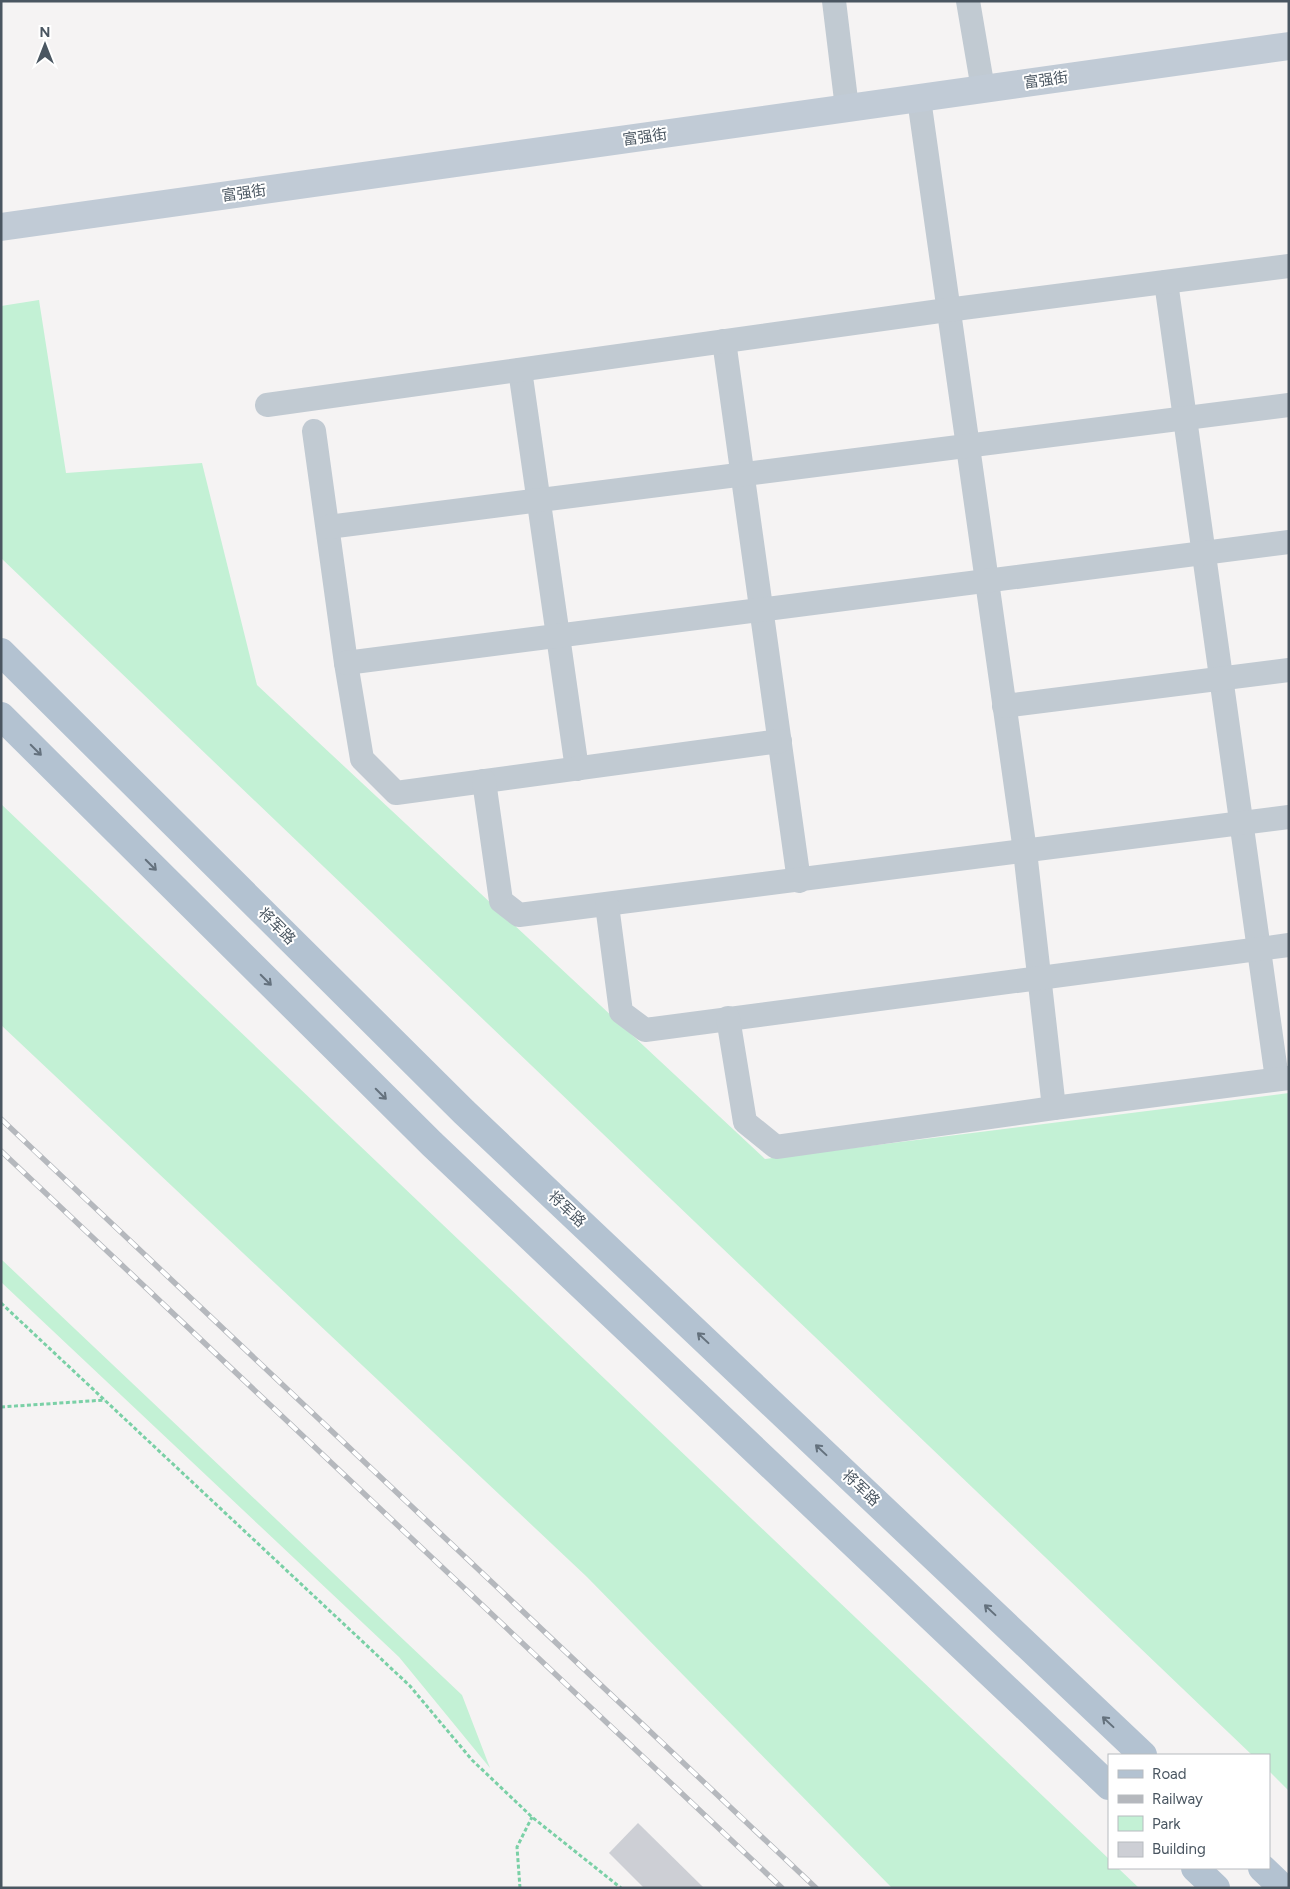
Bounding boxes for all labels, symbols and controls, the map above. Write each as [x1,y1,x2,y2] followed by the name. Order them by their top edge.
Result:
[20,20,70,70] north arrow
[40,24,50,41] text: N
[1022,68,1070,92] street label: 富强街
[621,125,669,149] street label: 富强街
[220,181,268,205] street label: 富强街
[30,744,42,757] one-way arrow
[145,859,157,871] one-way arrow
[255,904,299,948] street label: 将军路
[260,973,272,986] one-way arrow
[375,1088,388,1100] one-way arrow
[544,1187,590,1231] street label: 将军路
[697,1332,709,1344] one-way arrow
[815,1444,827,1456] one-way arrow
[838,1466,884,1510] street label: 将军路
[983,1604,996,1616] one-way arrow
[1101,1716,1114,1728] one-way arrow
[1108,1754,1270,1869] legend
[1152,1765,1187,1783] text: Road
[1152,1790,1203,1808] text: Railway
[1152,1815,1181,1833] text: Park
[1152,1840,1206,1858] text: Building

